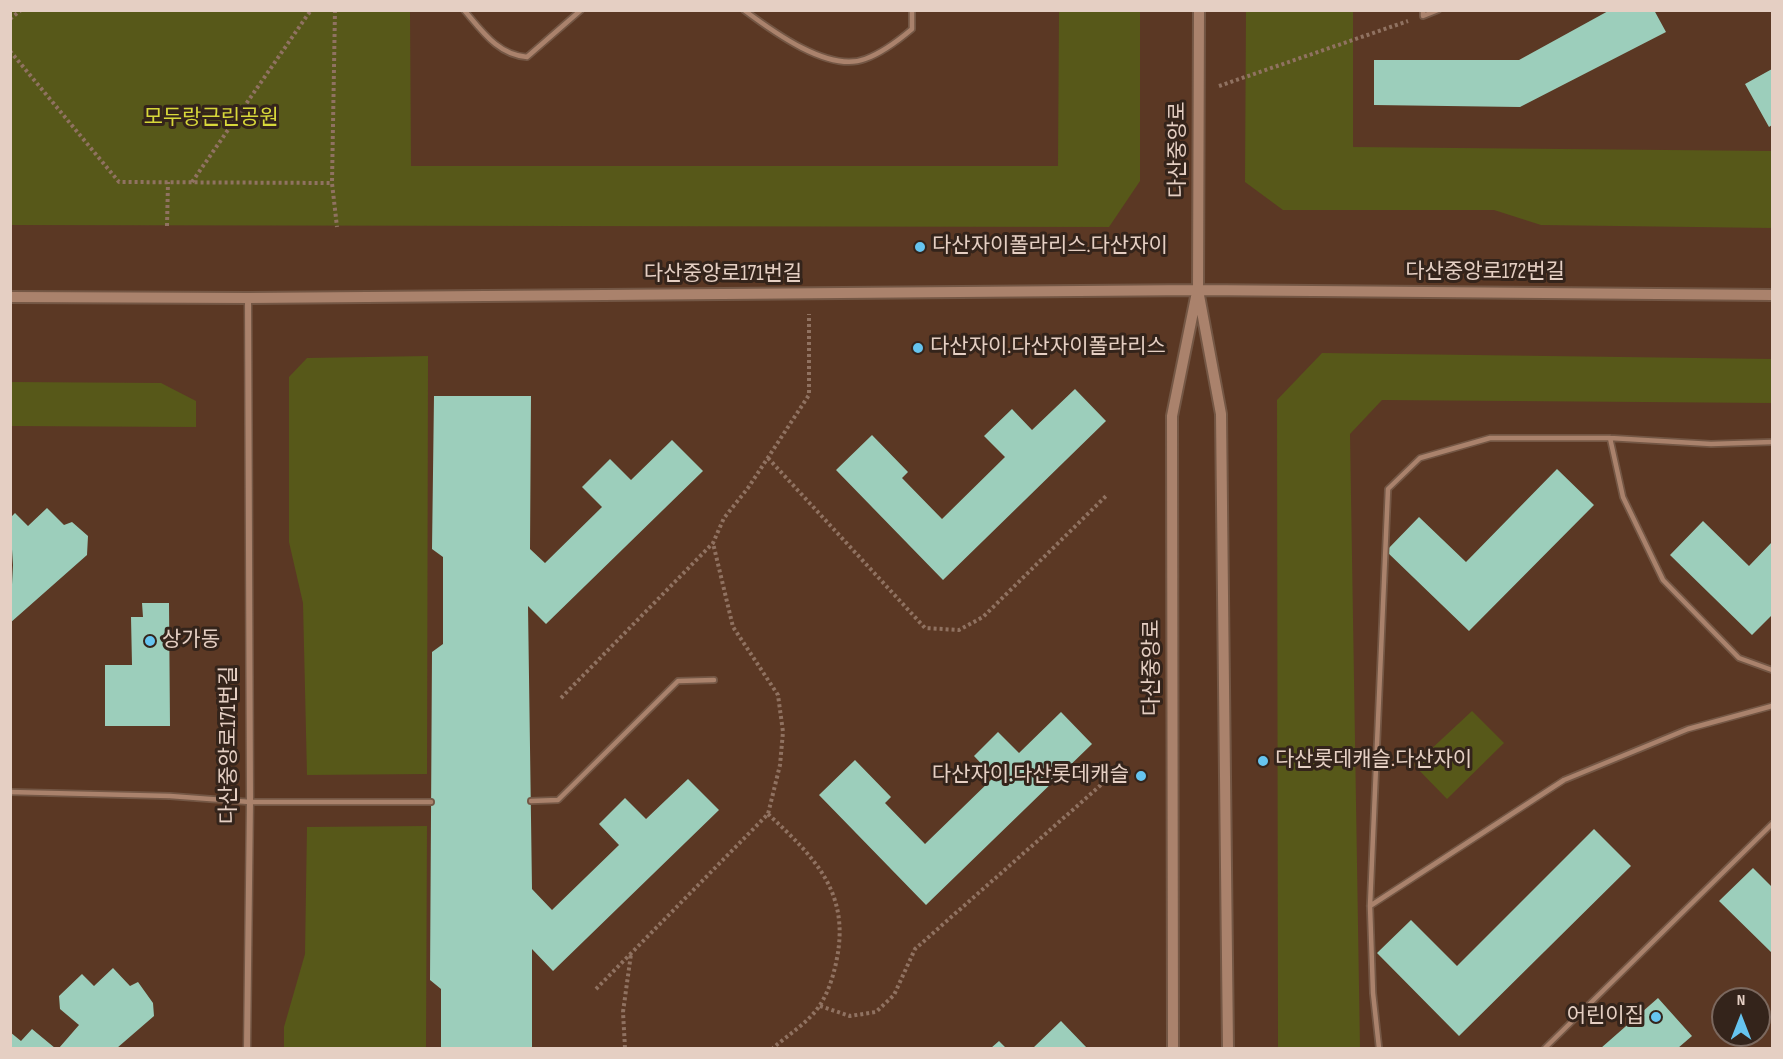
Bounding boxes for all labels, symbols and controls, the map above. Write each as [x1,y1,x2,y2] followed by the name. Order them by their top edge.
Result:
[1166,102,1192,198] street label: 다산중앙로
[143,106,279,132] park label: 모두랑근린공원
[932,234,1168,260] place label: 다산자이폴라리스.다산자이
[913,240,927,254] marker: 다산자이폴라리스.다산자이
[1405,260,1565,286] street label: 다산중앙로172번길
[644,262,802,288] street label: 다산중앙로171번길
[930,335,1166,361] place label: 다산자이.다산자이폴라리스
[911,341,925,355] marker: 다산자이.다산자이폴라리스
[1140,620,1166,716] street label: 다산중앙로
[162,628,220,654] place label: 상가동
[143,634,157,648] marker: 상가동
[217,666,243,824] street label: 다산중앙로171번길
[1275,748,1472,774] place label: 다산롯데캐슬.다산자이
[1256,754,1270,768] marker: 다산롯데캐슬.다산자이
[932,763,1129,789] place label: 다산자이.다산롯데캐슬
[1134,769,1148,783] marker: 다산자이.다산롯데캐슬
[1711,987,1771,1047] north arrow
[1737,991,1745,1010] text: N
[1567,1004,1644,1030] place label: 어린이집
[1649,1010,1663,1024] marker: 어린이집

